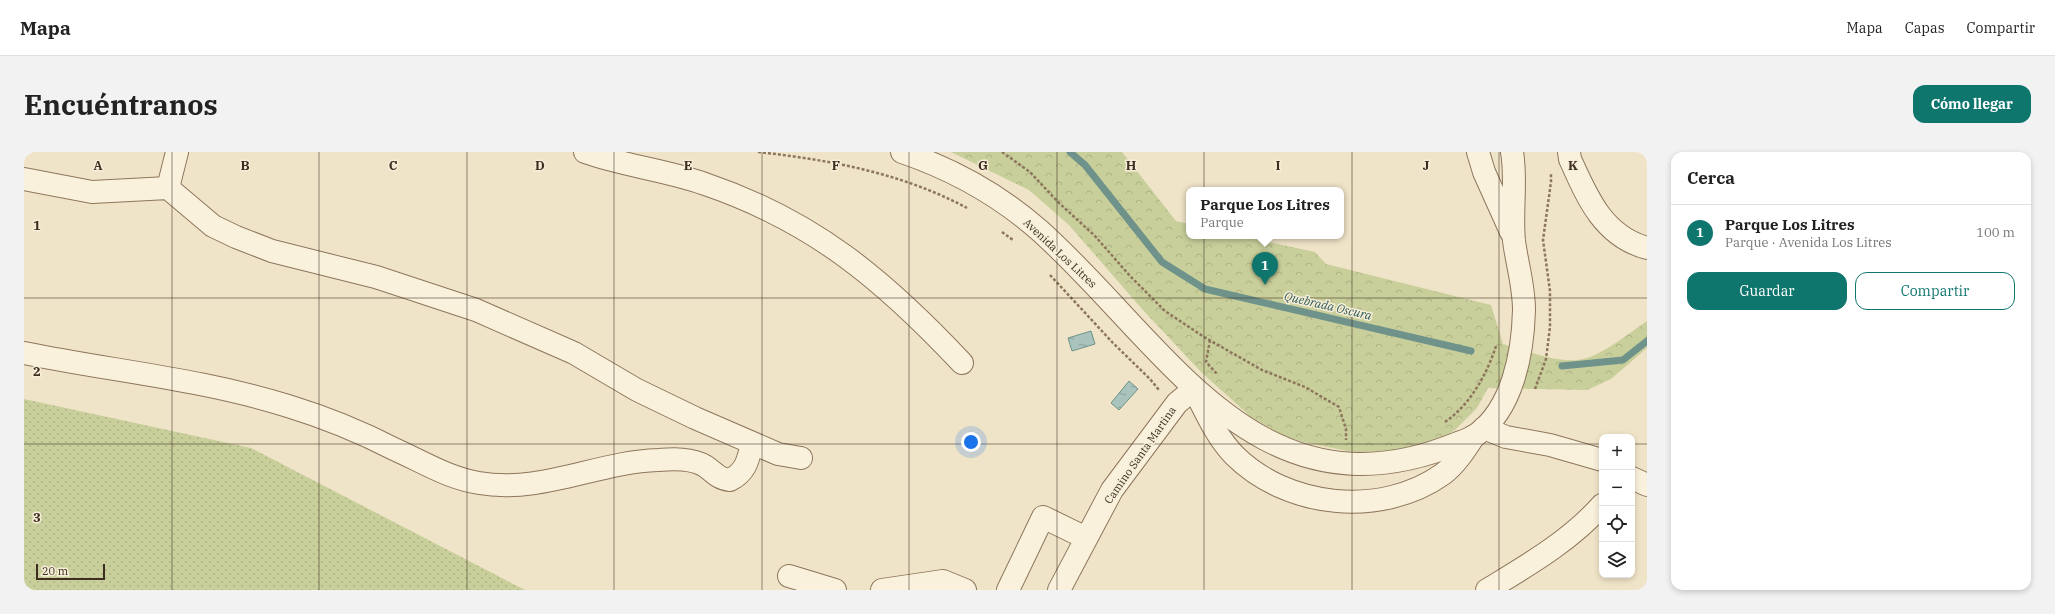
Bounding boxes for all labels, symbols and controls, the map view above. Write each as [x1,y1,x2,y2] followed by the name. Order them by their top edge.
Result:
[20,16,71,40] text: Mapa
[1847,19,1883,37] text: Mapa
[1905,19,1945,37] text: Capas
[1967,19,2035,37] text: Compartir
[1913,85,2031,123] button: Cómo llegar
[24,86,218,123] text: Encuéntranos
[93,157,103,174] text: A
[240,157,250,174] text: B
[389,157,398,174] text: C
[535,157,545,174] text: D
[684,157,692,174] text: E
[832,157,840,174] text: F
[978,157,988,174] text: G
[1126,157,1137,174] text: H
[1276,157,1281,174] text: I
[1423,157,1430,174] text: J
[1568,157,1578,174] text: K
[1687,167,1735,189] text: Cerca
[1186,187,1344,239] popup
[1200,195,1330,214] text: Parque Los Litres
[1200,214,1244,231] text: Parque
[1020,215,1100,291] street label: Avenida Los Litres
[1725,215,1855,234] text: Parque Los Litres
[33,217,41,234] text: 1
[1696,224,1704,241] text: 1
[1976,224,2015,241] text: 100 m
[1725,234,1892,251] text: Parque · Avenida Los Litres
[1252,252,1278,285] pin: 1
[1687,272,1847,310] button: Guardar
[1855,272,2015,310] button: Compartir
[1283,288,1374,323] water label: Quebrada Oscura
[33,363,41,380] text: 2
[1101,404,1179,506] street label: Camino Santa Martina
[961,432,981,452] your location
[1599,434,1635,578] map controls
[1599,434,1635,470] button: +
[1599,470,1635,506] button: −
[1599,506,1635,542] button: locate
[33,509,41,526] text: 3
[1599,542,1635,578] button: layers
[36,562,105,581] scale bar
[42,564,68,578] text: 20 m

